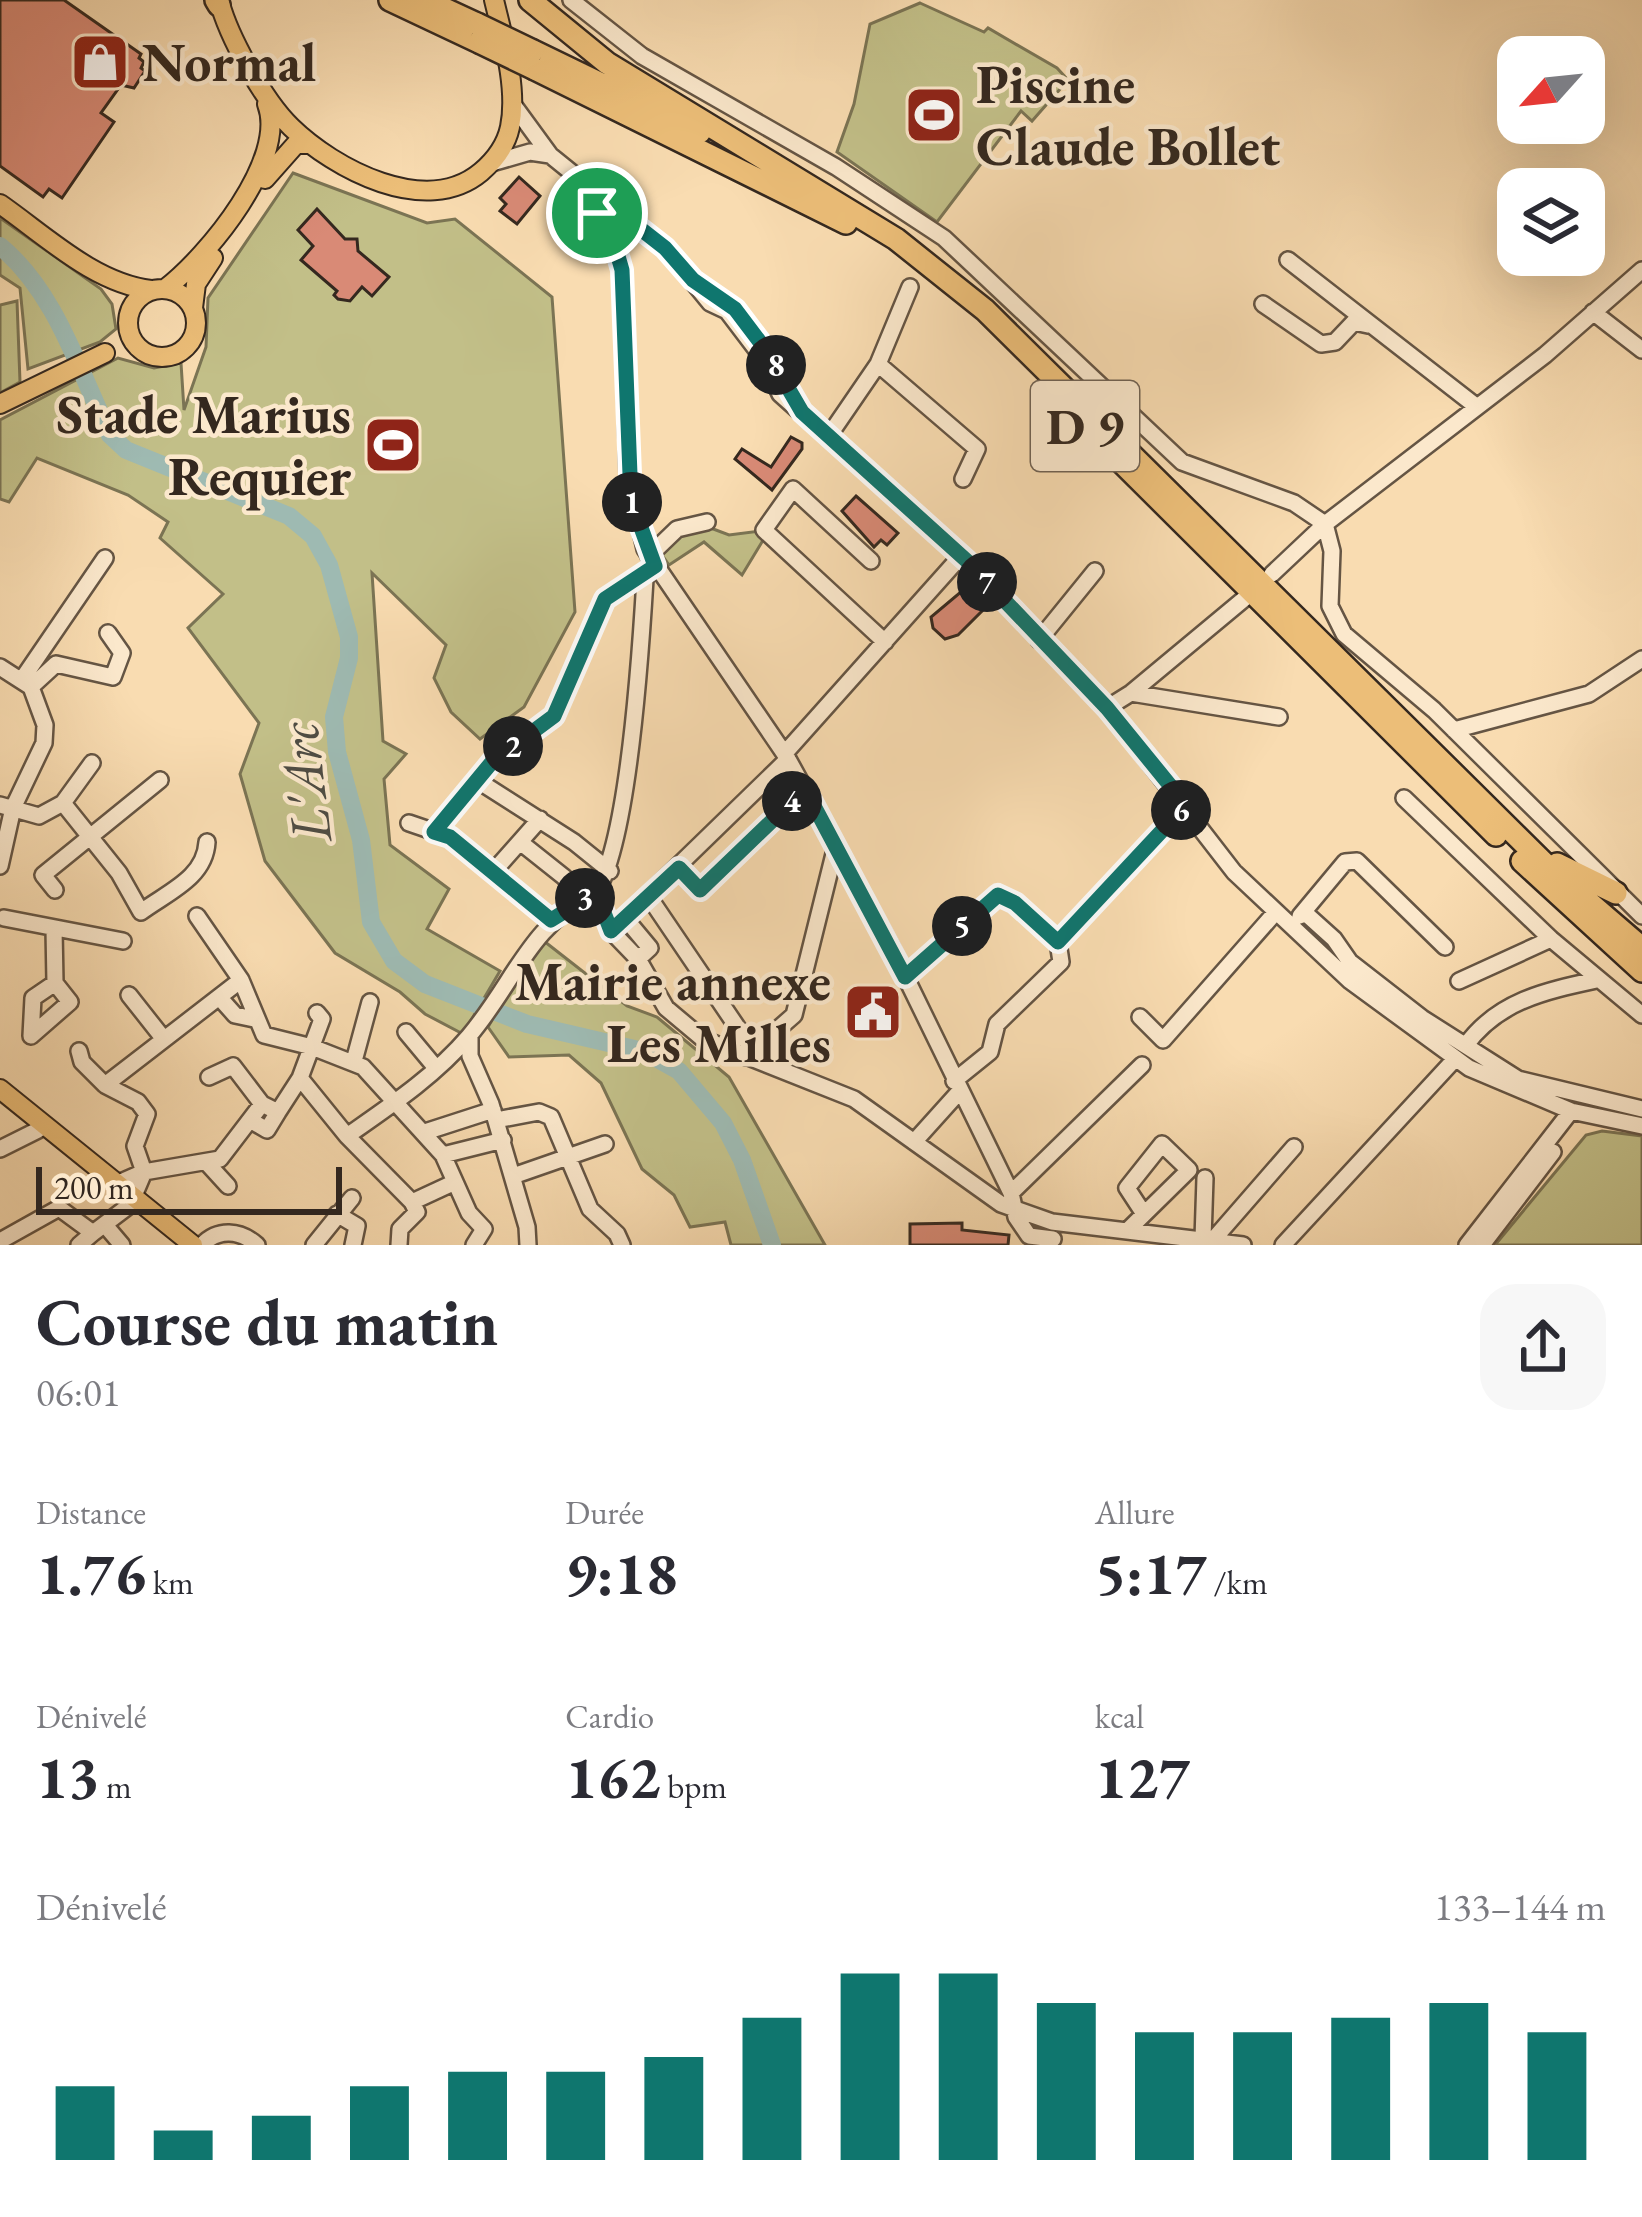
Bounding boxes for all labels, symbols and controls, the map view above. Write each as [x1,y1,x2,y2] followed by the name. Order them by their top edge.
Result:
[142,27,317,97] place label: Normal
[69,31,131,93] shop icon: Normal
[1497,36,1605,144] north arrow
[1497,36,1605,276] map controls
[976,49,1280,181] place label: Piscine Claude Bollet
[903,84,965,146] sports icon: Piscine Claude Bollet
[546,162,648,264] pin
[1497,168,1605,276] button: layers
[564,180,630,246] icon: arrive
[746,335,806,395] pin: 8
[767,343,785,386] text: 8
[57,379,352,511] place label: Stade Marius Requier
[1031,381,1139,471] road number: D 9
[362,414,424,476] sports icon: Stade Marius Requier
[602,472,662,532] pin: 1
[623,480,641,523] text: 1
[957,552,1017,612] pin: 7
[978,560,996,603] text: 7
[483,716,543,776] pin: 2
[260,718,348,849] water label: L'Arc
[504,724,522,767] text: 2
[762,771,822,831] pin: 4
[783,779,801,822] text: 4
[1151,780,1211,840] pin: 6
[1172,788,1190,831] text: 6
[555,868,615,928] pin: 3
[576,876,594,919] text: 3
[932,896,992,956] pin: 5
[953,904,971,947] text: 5
[514,946,831,1078] place label: Mairie annexe Les Milles
[842,981,904,1043] public building icon: Mairie annexe Les Milles
[36,1161,342,1214] scale bar
[54,1166,134,1209] text: 200 m
[36,1279,498,1365] text: Course du matin
[1480,1284,1606,1410] button: share
[36,1367,121,1418] text: 06:01
[36,1491,146,1534] text: Distance
[565,1491,644,1534] text: Durée
[1095,1491,1175,1534] text: Allure
[36,1534,146,1612] text: 1.76
[565,1534,677,1612] text: 9:18
[1095,1534,1207,1612] text: 5:17
[146,1561,194,1604] text: km
[1207,1561,1268,1604] text: /km
[36,1695,147,1738] text: Dénivelé
[565,1695,654,1738] text: Cardio
[1095,1695,1144,1738] text: kcal
[36,1738,99,1816] text: 13
[565,1738,661,1816] text: 162
[1095,1738,1190,1816] text: 127
[99,1765,132,1808] text: m
[661,1765,727,1808] text: bpm
[36,1881,167,1932] text: Dénivelé
[1434,1881,1606,1932] text: 133–144 m

